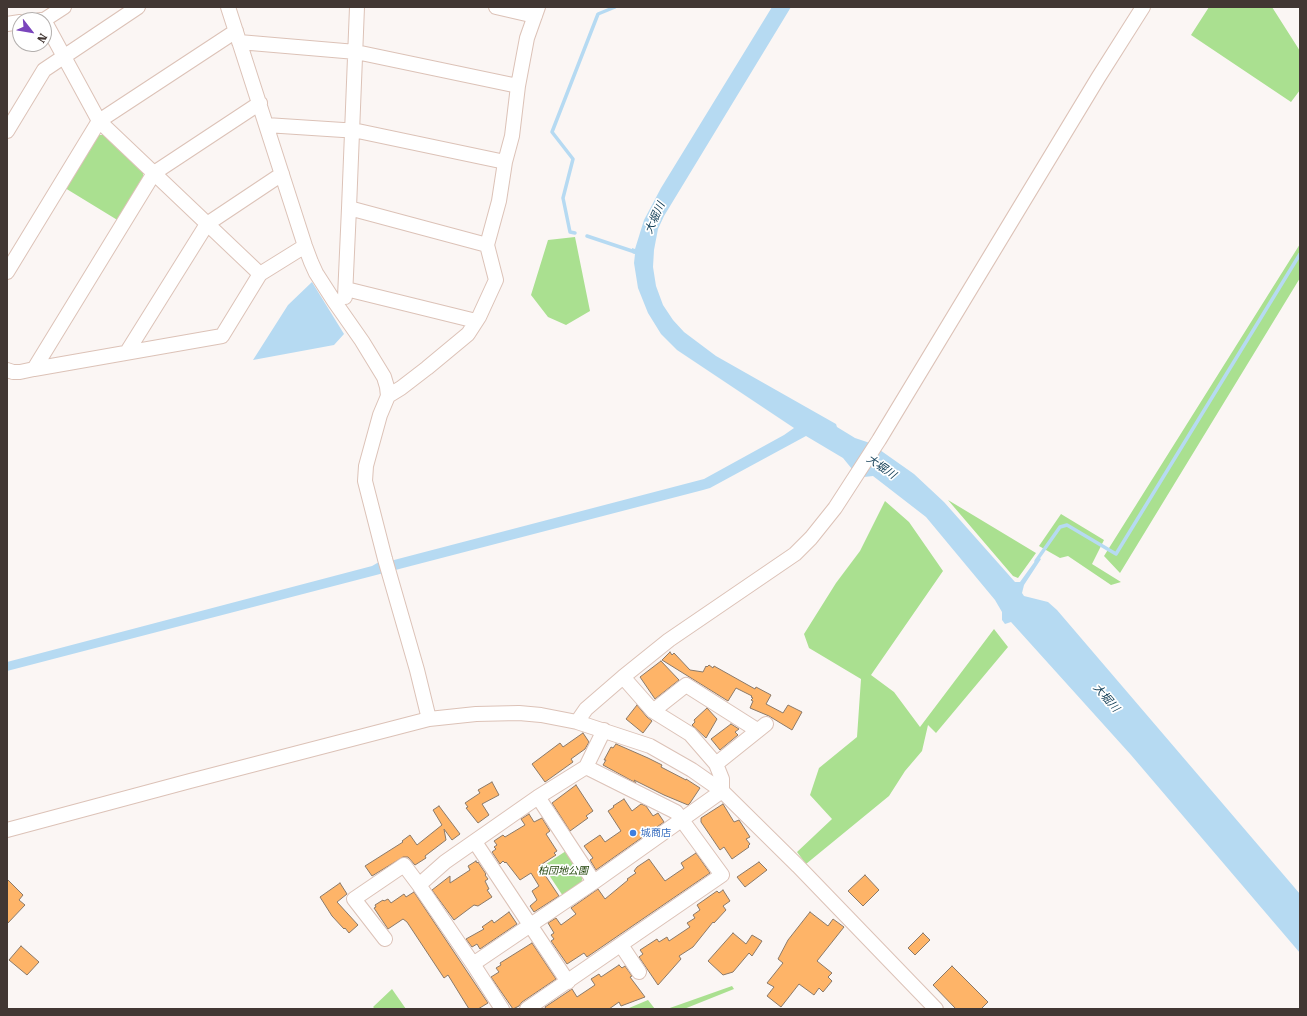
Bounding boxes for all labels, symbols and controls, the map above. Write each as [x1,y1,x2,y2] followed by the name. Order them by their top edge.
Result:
[12,12,52,52] north arrow
[34,31,50,45] text: N
[642,200,668,236] water label: 大堀川
[864,452,898,482] water label: 大堀川
[1090,681,1122,715] water label: 大堀川
[641,827,671,839] place label: 城商店
[628,828,638,838] marker: 城商店
[538,865,588,877] park label: 柏団地公園

